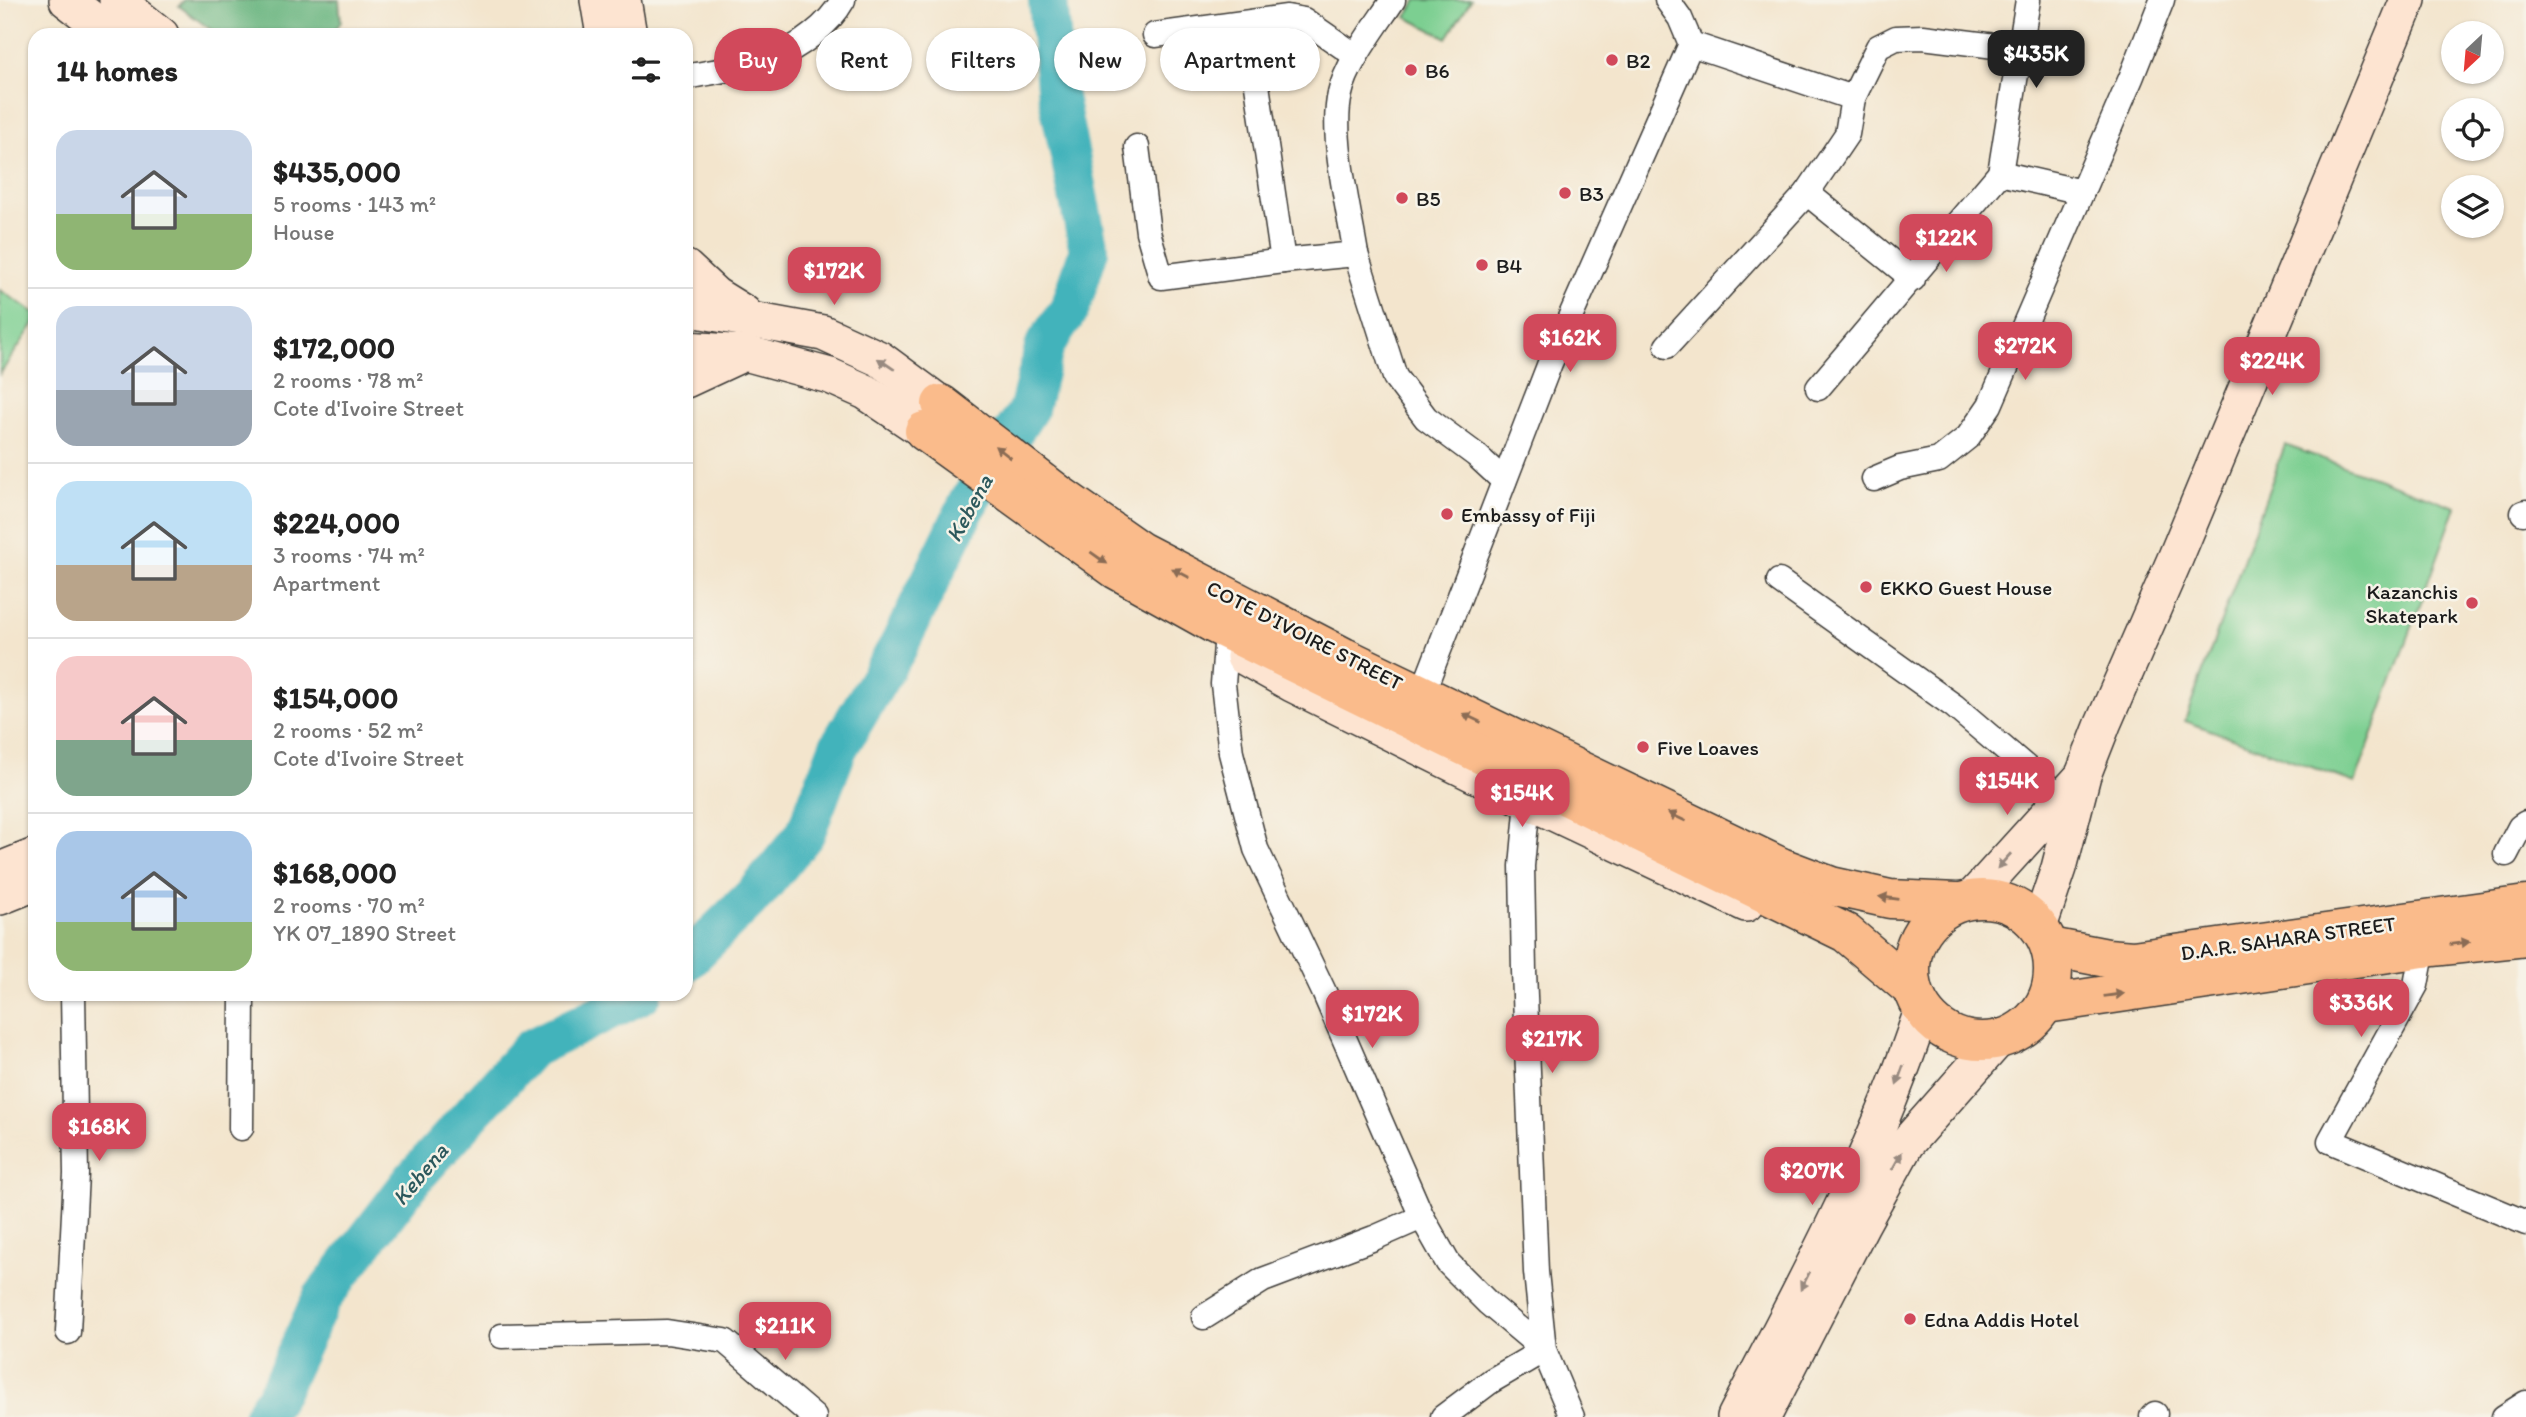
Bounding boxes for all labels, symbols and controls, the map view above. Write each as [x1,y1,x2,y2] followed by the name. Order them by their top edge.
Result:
[2441,21,2504,84] north arrow
[2441,21,2504,238] map controls
[714,28,802,91] chip: Buy
[816,28,912,91] chip: Rent
[926,28,1040,91] chip: Filters
[1054,28,1146,91] chip: New
[1160,28,1320,91] chip: Apartment
[1987,31,2085,90] pin: $435K
[2004,39,2068,67] text: $435K
[1626,48,1651,73] place label: B2
[627,51,665,89] icon: filters
[56,52,178,89] text: 14 homes
[1604,52,1620,68] marker: B2
[1425,58,1450,83] place label: B6
[1403,62,1419,78] marker: B6
[2441,98,2504,161] button: locate
[273,153,401,190] text: $435,000
[112,158,196,242] icon: home
[2441,175,2504,238] button: layers
[1579,181,1604,206] place label: B3
[1557,185,1573,201] marker: B3
[1416,186,1441,211] place label: B5
[273,190,436,218] text: 5 rooms · 143 m²
[1394,190,1410,206] marker: B5
[1897,215,1995,274] pin: $122K
[273,218,335,246] text: House
[1915,223,1977,251] text: $122K
[785,247,883,307] pin: $172K
[1496,253,1523,278] place label: B4
[804,256,864,284] text: $172K
[1474,257,1490,273] marker: B4
[1521,314,1619,374] pin: $162K
[1976,322,2074,382] pin: $272K
[1539,323,1601,351] text: $162K
[273,329,395,366] text: $172,000
[1994,331,2056,359] text: $272K
[112,334,196,418] icon: home
[2223,338,2321,397] pin: $224K
[2240,346,2304,374] text: $224K
[876,358,895,371] one-way arrow
[273,366,423,394] text: 2 rooms · 78 m²
[273,394,464,422] text: Cote d'Ivoire Street
[994,445,1012,459] one-way arrow
[939,469,999,547] water label: Kebena
[1461,502,1596,527] place label: Embassy of Fiji
[273,504,400,541] text: $224,000
[1439,506,1455,522] marker: Embassy of Fiji
[112,509,196,593] icon: home
[273,541,425,569] text: 3 rooms · 74 m²
[1090,551,1108,565] one-way arrow
[1171,567,1191,579] one-way arrow
[273,569,380,597] text: Apartment
[1203,575,1407,695] street label: COTE D'IVOIRE STREET
[1880,575,2052,600] place label: EKKO Guest House
[1858,579,1874,595] marker: EKKO Guest House
[2366,579,2458,628] place label: Kazanchis Skatepark
[2464,595,2480,611] marker: Kazanchis Skatepark
[273,679,398,716] text: $154,000
[112,684,196,768] icon: home
[1462,713,1482,724] one-way arrow
[273,716,423,744] text: 2 rooms · 52 m²
[1657,735,1759,760] place label: Five Loaves
[1635,739,1651,755] marker: Five Loaves
[273,744,464,772] text: Cote d'Ivoire Street
[1958,758,2056,817] pin: $154K
[1976,766,2038,794] text: $154K
[1473,770,1571,829] pin: $154K
[1491,778,1553,806] text: $154K
[1667,811,1687,823] one-way arrow
[1997,853,2012,870] one-way arrow
[273,854,397,891] text: $168,000
[112,859,196,943] icon: home
[273,891,425,919] text: 2 rooms · 70 m²
[1878,892,1900,903] one-way arrow
[2179,911,2397,965] street label: D.A.R. SAHARA STREET
[273,919,456,947] text: YK 07_1890 Street
[2449,938,2471,949] one-way arrow
[2312,979,2410,1039] pin: $336K
[2329,988,2393,1016] text: $336K
[2103,989,2125,1000] one-way arrow
[1323,990,1421,1050] pin: $172K
[1342,999,1402,1027] text: $172K
[1503,1016,1601,1075] pin: $217K
[1522,1024,1582,1052] text: $217K
[1895,1064,1906,1085] one-way arrow
[50,1104,148,1163] pin: $168K
[68,1112,130,1140] text: $168K
[386,1137,454,1211] water label: Kebena
[1763,1148,1861,1207] pin: $207K
[1891,1151,1902,1171] one-way arrow
[1780,1156,1844,1184] text: $207K
[1799,1271,1811,1291] one-way arrow
[736,1302,834,1362] pin: $211K
[1924,1307,2079,1332] place label: Edna Addis Hotel
[755,1311,815,1339] text: $211K
[1902,1311,1918,1327] marker: Edna Addis Hotel

